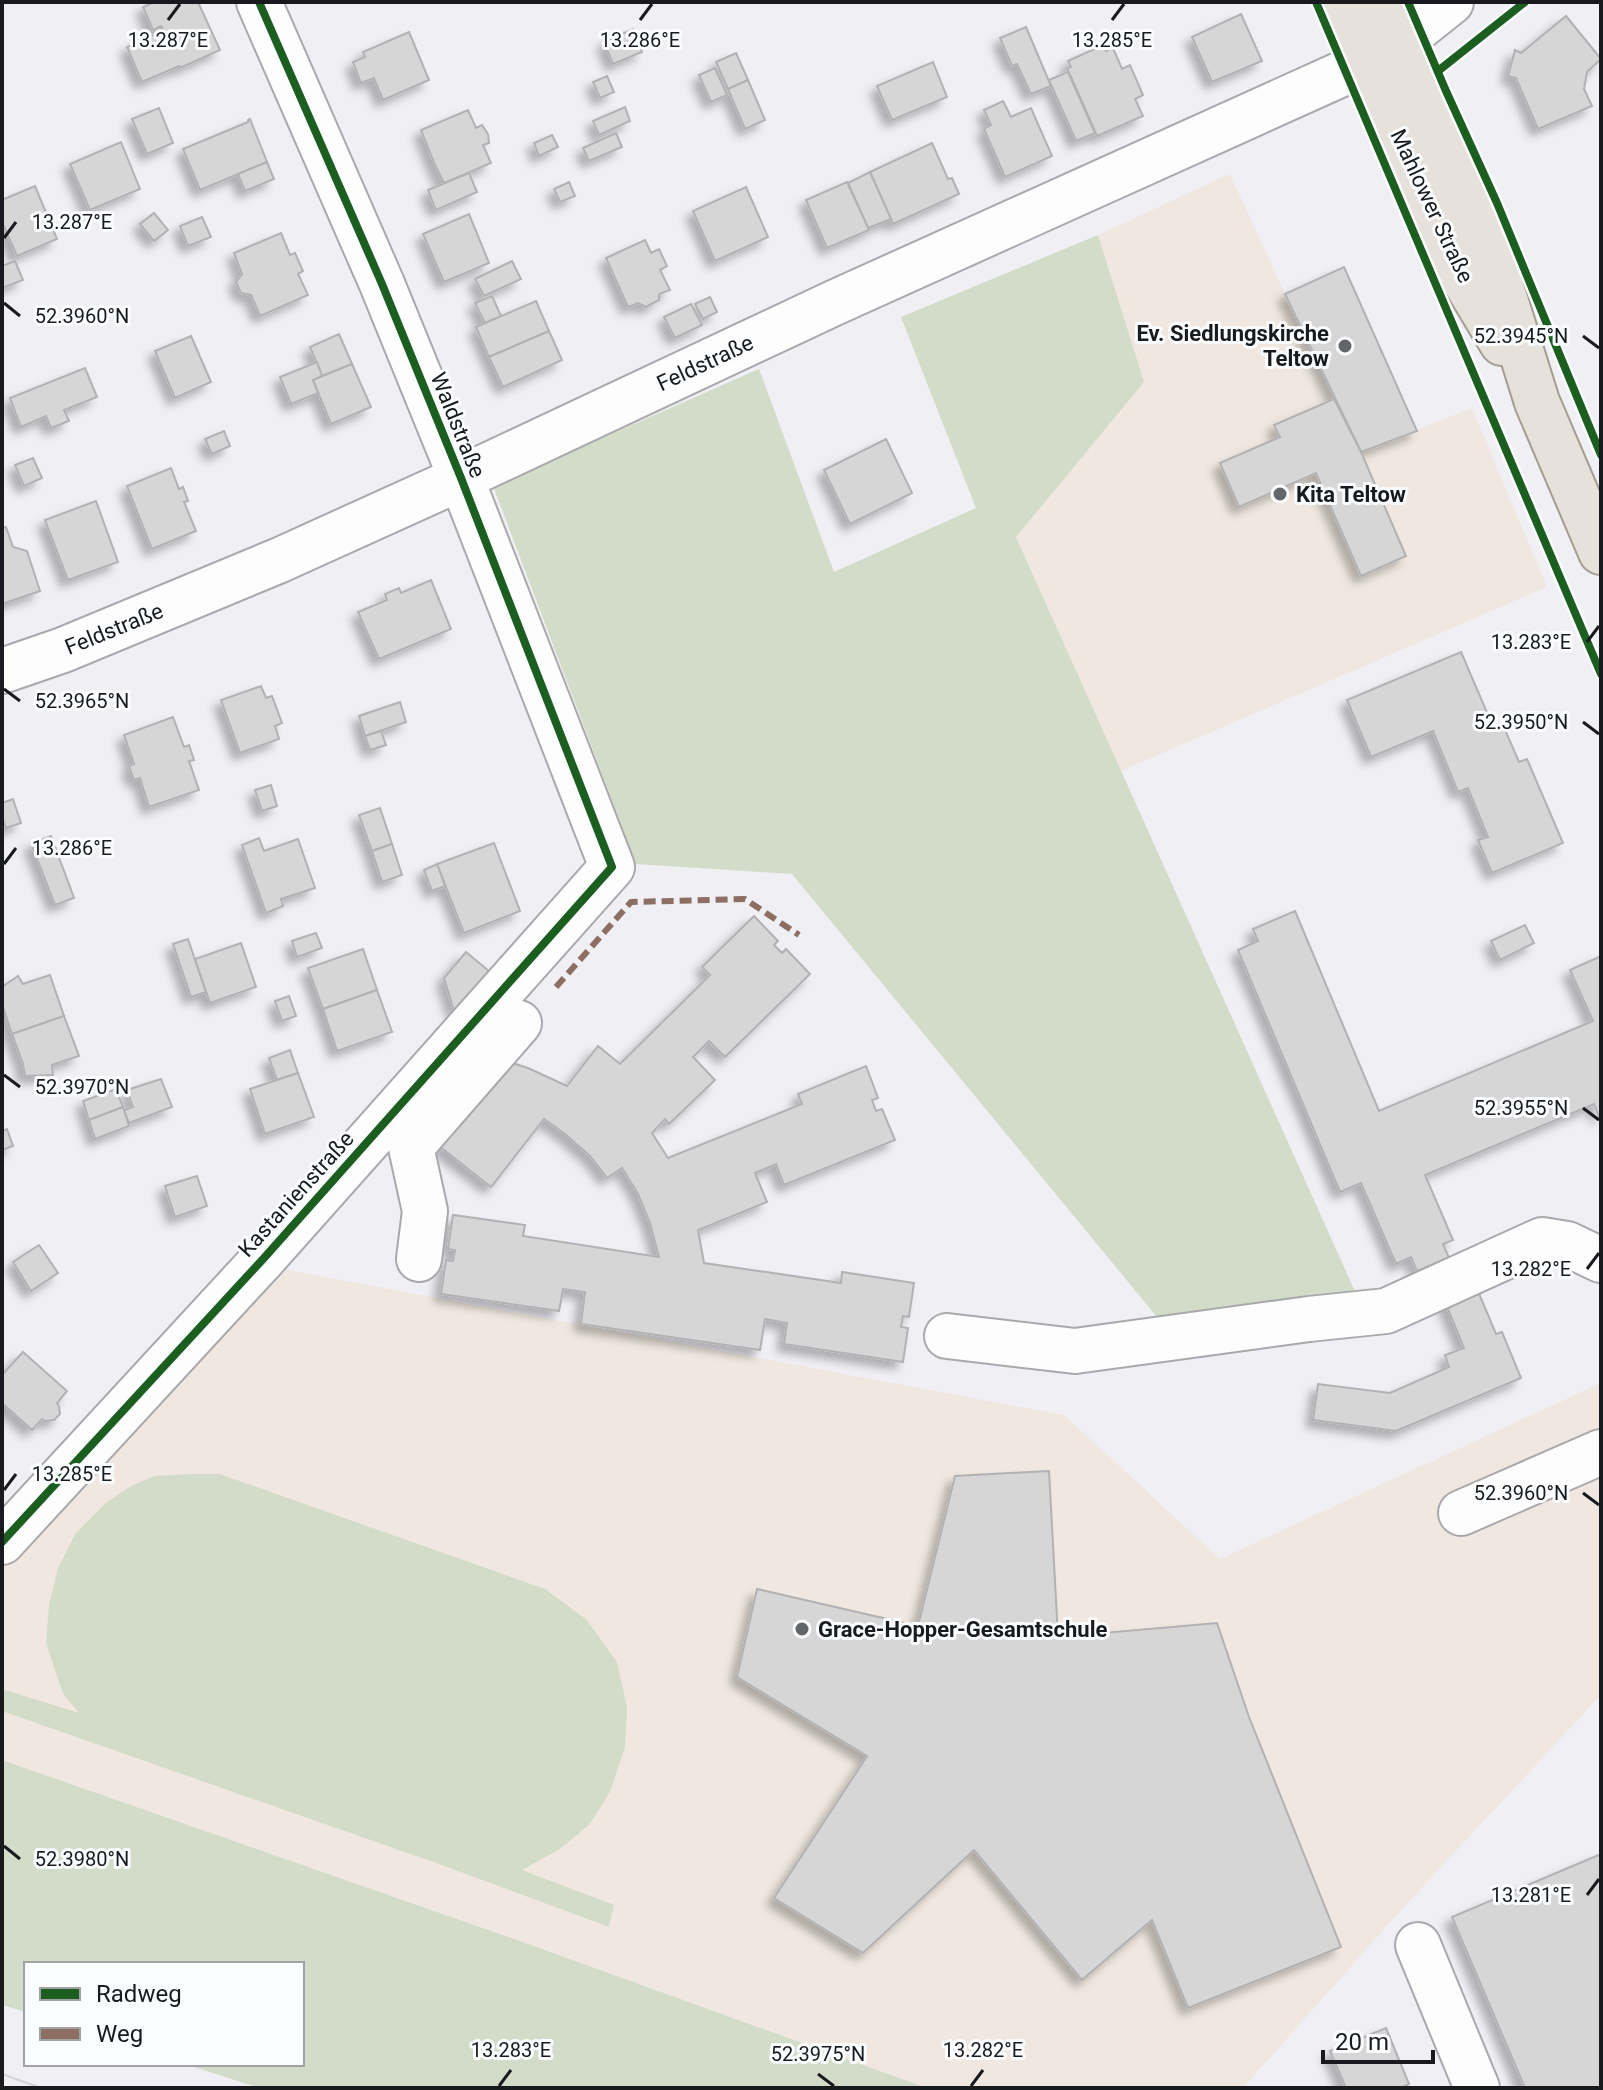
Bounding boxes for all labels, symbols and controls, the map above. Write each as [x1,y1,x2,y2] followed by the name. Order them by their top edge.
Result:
[128,28,208,52] text: 13.287°E
[600,28,680,52] text: 13.286°E
[1072,28,1152,52] text: 13.285°E
[1386,125,1478,287] street label: Mahlower Straße
[32,210,112,234] text: 13.287°E
[35,304,129,328] text: 52.3960°N
[1136,321,1329,371] place label: Ev. Siedlungskirche Teltow
[1474,324,1568,348] text: 52.3945°N
[653,330,757,396] street label: Feldstraße
[1336,337,1354,355] marker: Ev. Siedlungskirche Teltow
[426,369,490,481] street label: Waldstraße
[1296,482,1406,507] place label: Kita Teltow
[1271,485,1289,503] marker: Kita Teltow
[61,598,167,660] street label: Feldstraße
[1491,630,1571,654] text: 13.283°E
[35,689,129,713] text: 52.3965°N
[1474,710,1568,734] text: 52.3950°N
[32,836,112,860] text: 13.286°E
[35,1075,129,1099] text: 52.3970°N
[1474,1096,1568,1120] text: 52.3955°N
[233,1126,359,1262] street label: Kastanienstraße
[1491,1257,1571,1281] text: 13.282°E
[32,1462,112,1486] text: 13.285°E
[1474,1481,1568,1505] text: 52.3960°N
[818,1617,1107,1642] place label: Grace-Hopper-Gesamtschule
[793,1620,811,1638] marker: Grace-Hopper-Gesamtschule
[35,1847,129,1871] text: 52.3980°N
[1491,1883,1571,1907] text: 13.281°E
[24,1962,304,2066] legend
[96,1980,182,2008] text: Radweg
[1323,2014,1433,2064] scale bar
[96,2020,143,2048] text: Weg
[1335,2028,1389,2056] text: 20 m
[471,2038,551,2062] text: 13.283°E
[943,2038,1023,2062] text: 13.282°E
[771,2042,865,2066] text: 52.3975°N

